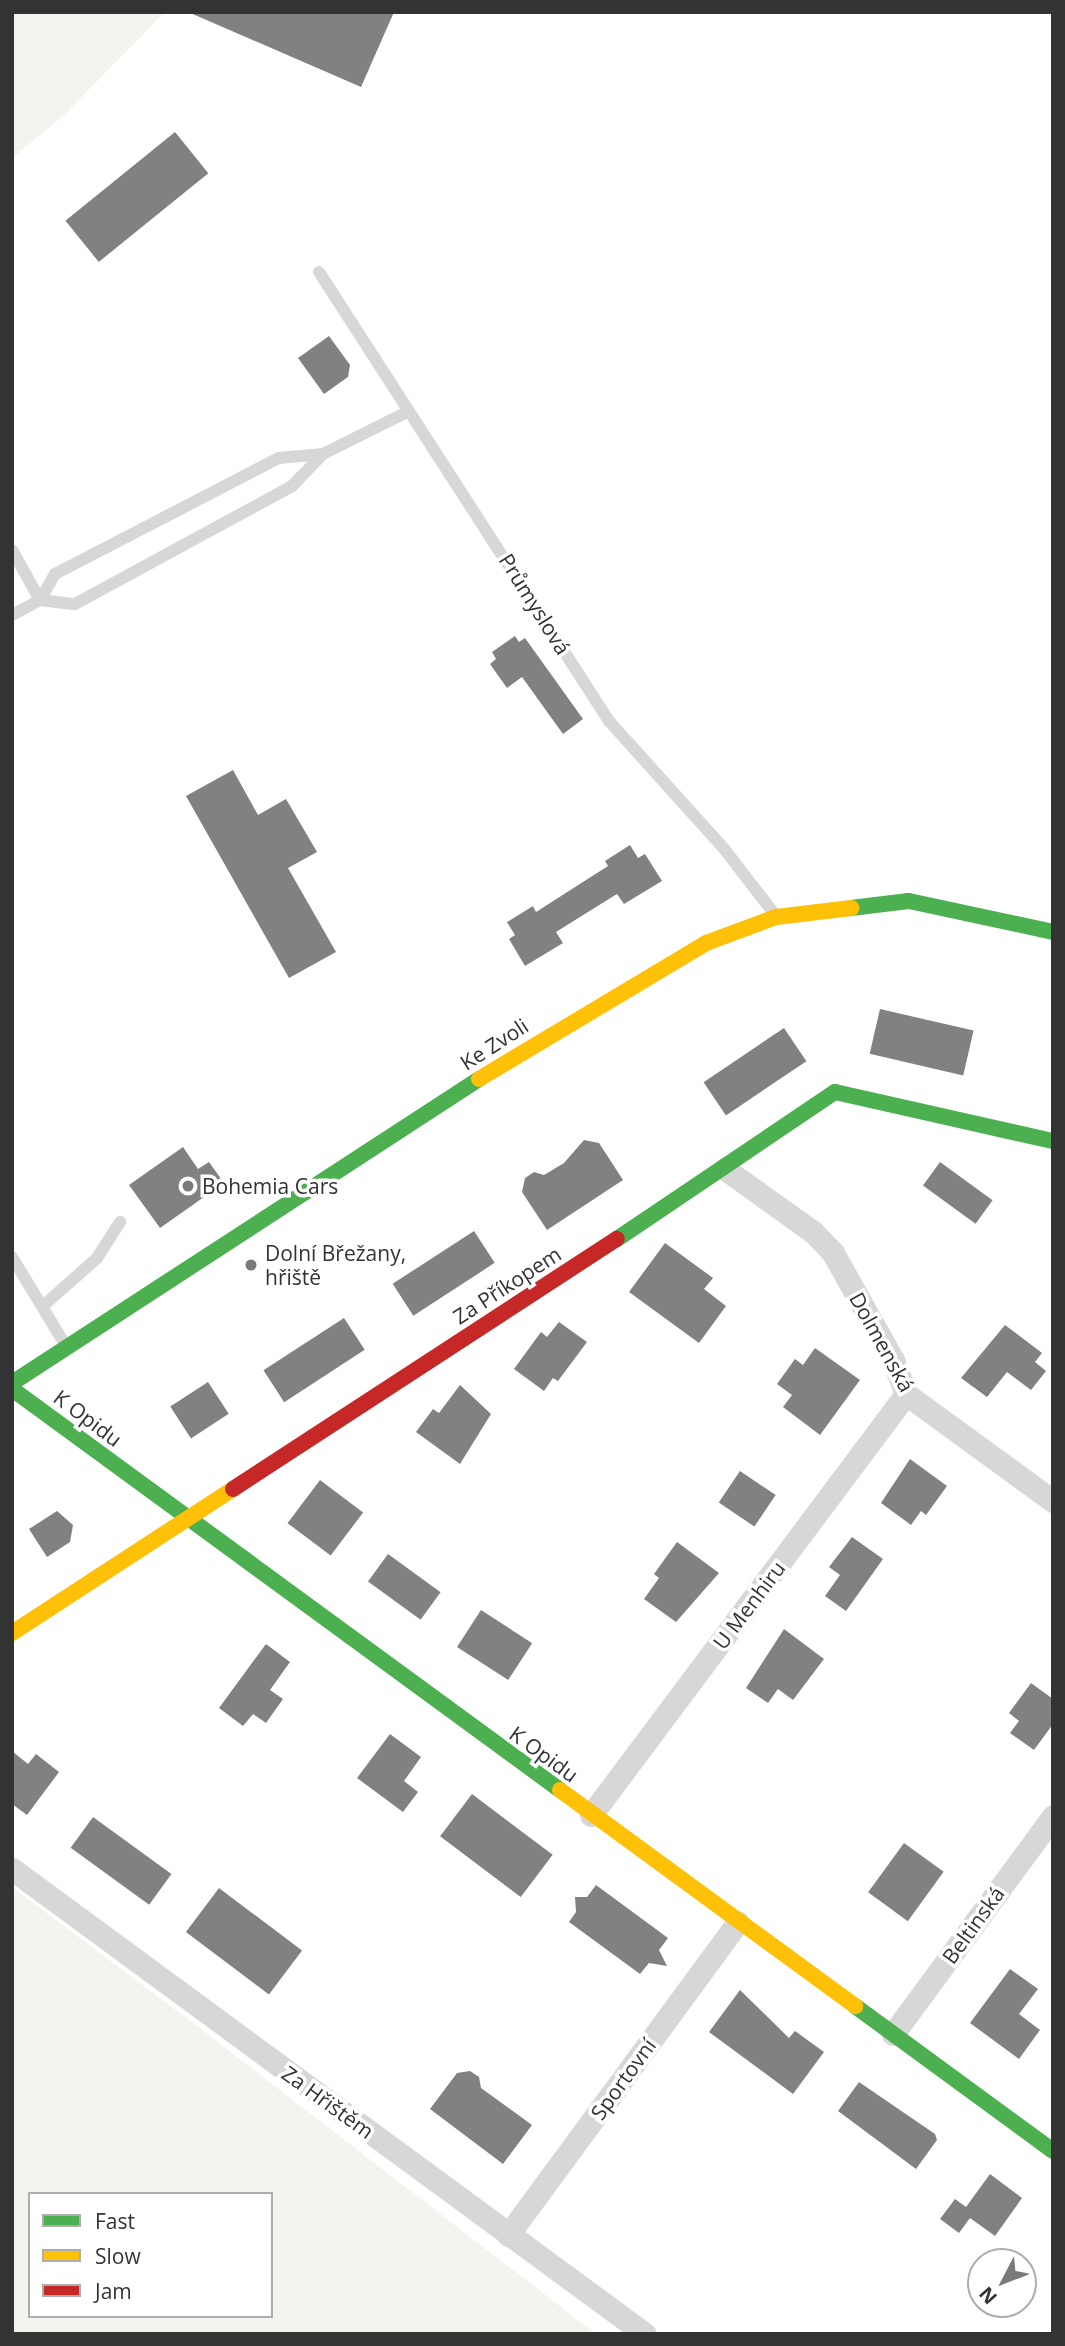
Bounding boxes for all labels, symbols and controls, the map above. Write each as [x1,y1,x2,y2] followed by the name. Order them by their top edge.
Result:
[494,549,576,659] street label: Průmyslová
[455,1013,533,1075] street label: Ke Zvoli
[202,1173,338,1199] place label: Bohemia Cars
[180,1178,196,1194] marker: Bohemia Cars
[265,1240,406,1290] place label: Dolní Břežany, hřiště
[448,1241,566,1329] street label: Za Příkopem
[243,1257,259,1273] marker: Dolní Břežany, hřiště
[844,1288,920,1396] street label: Dolmenská
[49,1384,127,1452] street label: K Opidu
[708,1556,790,1654] street label: U Menhiru
[505,1721,583,1787] street label: K Opidu
[937,1882,1009,1968] street label: Beltinská
[585,2033,661,2125] street label: Sportovní
[277,2060,379,2144] street label: Za Hřištěm
[28,2192,273,2318] legend
[95,2207,135,2235] text: Fast
[95,2242,141,2270] text: Slow
[967,2248,1037,2318] north arrow
[95,2277,132,2305] text: Jam
[973,2281,1003,2310] text: N

